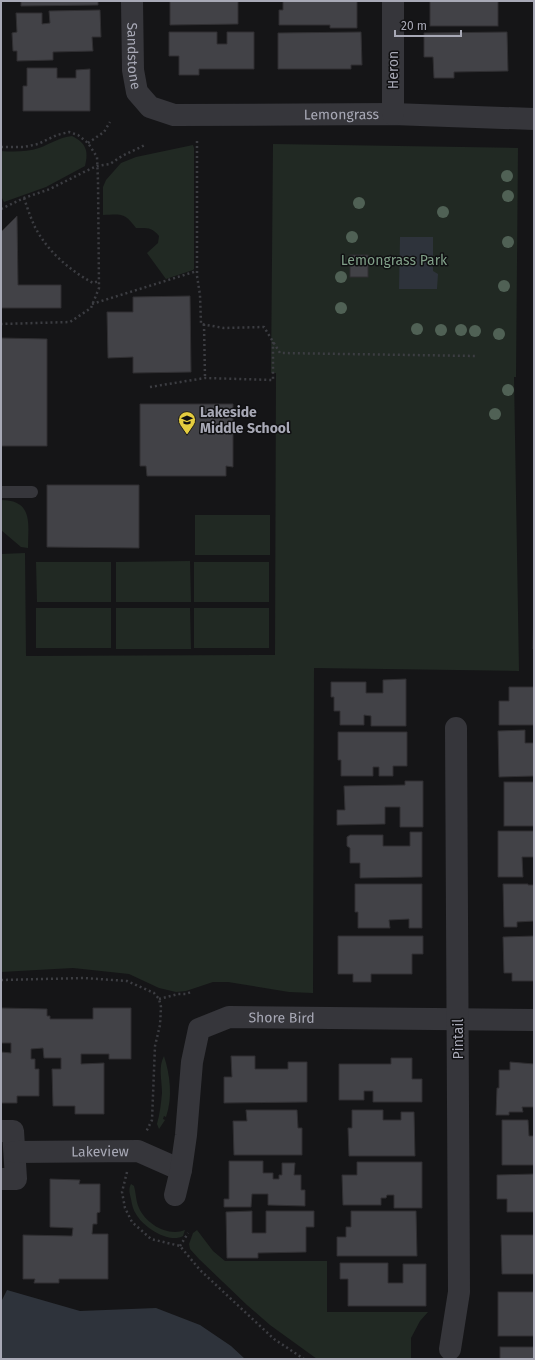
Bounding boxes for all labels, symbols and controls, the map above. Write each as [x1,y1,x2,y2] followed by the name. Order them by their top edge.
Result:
[395,12,461,38] scale bar
[401,19,427,33] text: 20 m
[123,22,144,91] street label: Sandstone
[385,51,402,89] street label: Heron
[304,106,380,123] street label: Lemongrass
[341,252,448,269] park label: Lemongrass Park
[200,404,291,437] place label: Lakeside Middle School
[177,410,197,435] school or university icon: Lakeside Middle School
[248,1009,315,1027] street label: Shore Bird
[450,1019,467,1059] street label: Pintail
[71,1143,129,1161] street label: Lakeview

